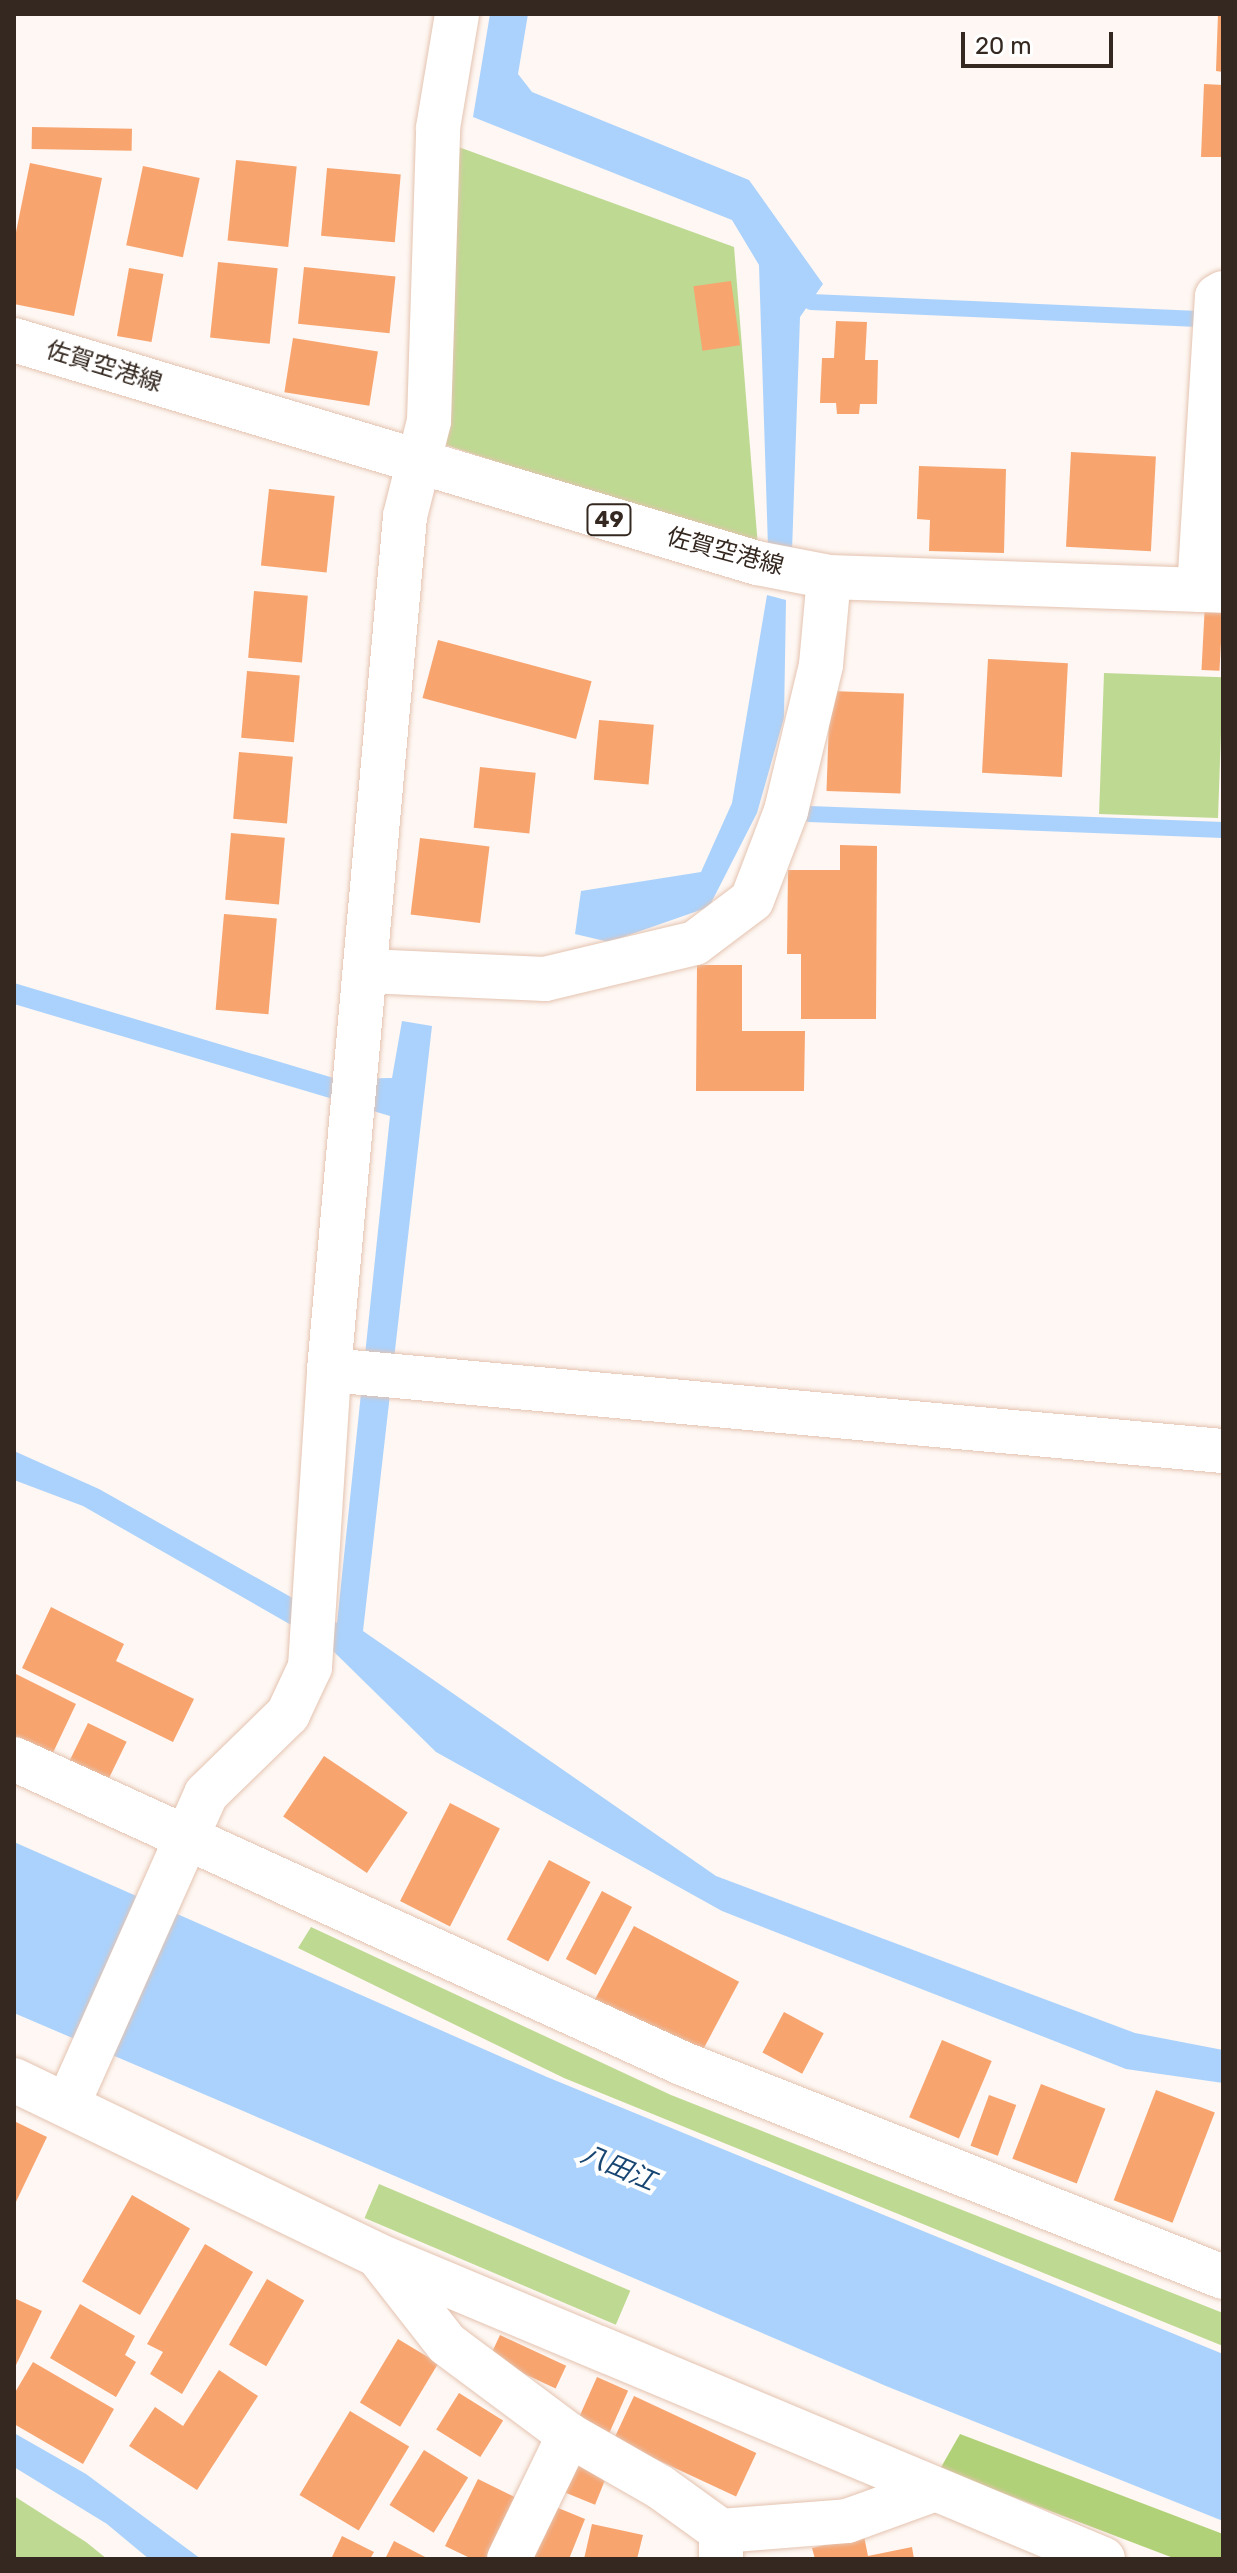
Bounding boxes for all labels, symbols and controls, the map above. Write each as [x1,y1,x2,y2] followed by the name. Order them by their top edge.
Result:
[965,16,1117,66] scale bar
[975,32,1032,60] text: 20 m
[42,336,166,398] street label: 佐賀空港線
[585,502,633,538] road number: 49
[663,523,787,581] street label: 佐賀空港線
[576,2138,660,2198] water label: 八田江

